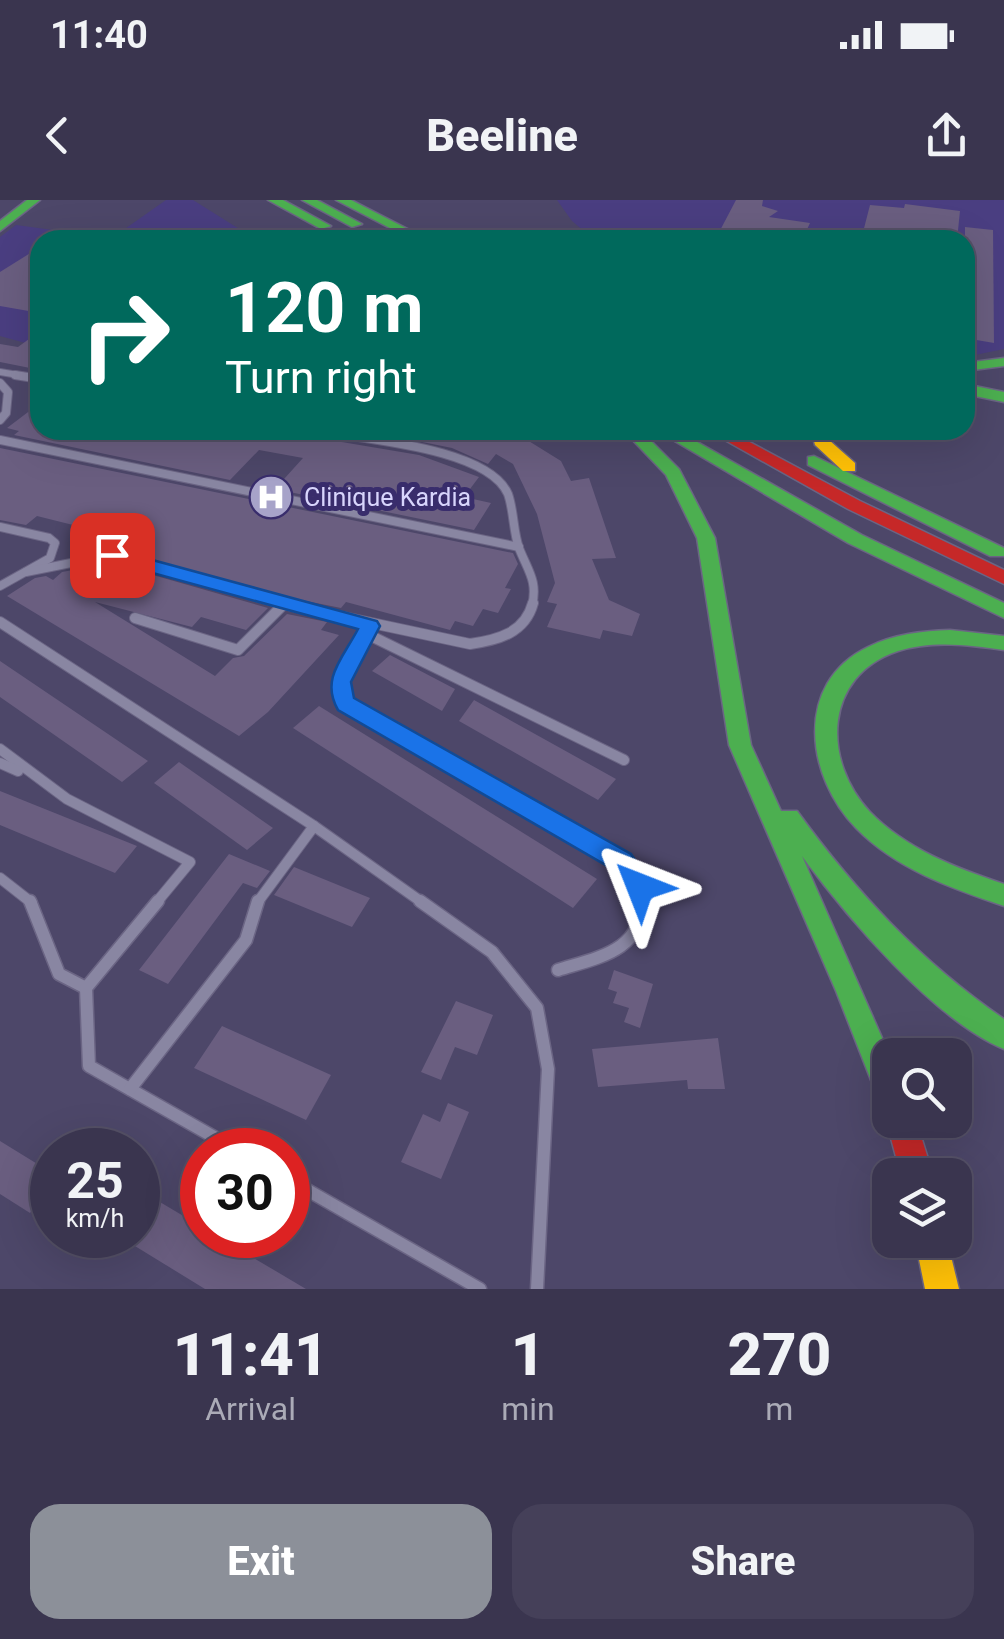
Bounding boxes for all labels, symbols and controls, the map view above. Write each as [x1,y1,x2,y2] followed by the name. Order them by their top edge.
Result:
[50,13,148,57] text: 11:40
[30,108,85,163] icon: back
[919,108,974,163] icon: share
[426,109,578,162] text: Beeline
[225,267,424,349] text: 120 m
[60,270,190,400] icon: right
[225,351,417,404] text: Turn right
[248,474,294,520] hospital icon: Clinique Kardia
[304,483,471,512] place label: Clinique Kardia
[70,513,155,598] pin
[85,528,140,583] icon: arrive
[588,835,692,939] position arrow
[872,1038,972,1258] map controls
[872,1038,972,1138] button: search
[180,1128,310,1258] speed limit sign: 30
[66,1152,124,1210] text: 25
[872,1158,972,1258] button: layers
[66,1204,124,1233] text: km/h
[173,1319,329,1390] text: 11:41
[511,1319,545,1390] text: 1
[727,1319,831,1390] text: 270
[205,1390,296,1428] text: Arrival
[501,1390,555,1428] text: min
[765,1390,793,1428] text: m
[30,1504,492,1619] button: Exit
[512,1504,974,1619] button: Share

